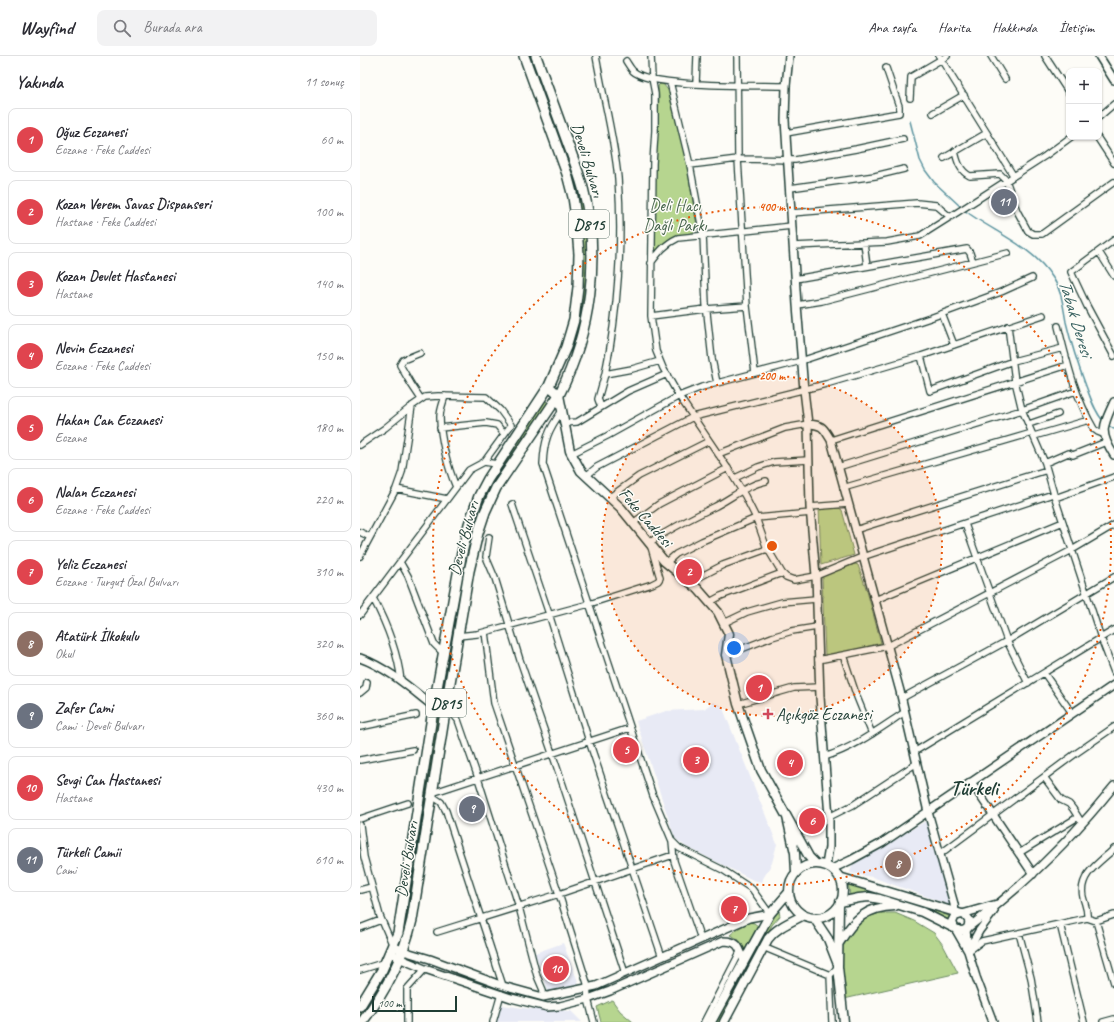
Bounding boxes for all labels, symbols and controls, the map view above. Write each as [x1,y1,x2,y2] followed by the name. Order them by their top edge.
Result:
[97,10,377,46] search box
[20,16,73,40] text: Wayfind
[111,17,133,39] icon: search
[143,18,202,37] text: Burada ara
[869,19,916,36] text: Ana sayfa
[938,19,970,36] text: Harita
[992,19,1037,36] text: Hakkında
[1059,19,1094,36] text: İletişim
[1066,68,1102,140] map controls
[1066,68,1102,104] button: +
[16,72,63,93] text: Yakında
[305,74,344,90] text: 11 sonuç
[1066,104,1102,140] button: −
[566,120,609,201] street label: Develi Bulvarı
[55,123,127,142] text: Oğuz Eczanesi
[27,132,33,148] text: 1
[321,132,343,148] text: 60 m
[55,142,150,158] text: Eczane · Feke Caddesi
[991,187,1017,217] pin: 11
[55,195,211,214] text: Kozan Verem Savas Dispanseri
[643,195,708,236] park label: Deli Hacı Dağlı Parkı
[759,199,786,215] text: 400 m
[27,204,33,220] text: 2
[315,204,343,220] text: 100 m
[569,210,609,238] road number: D815
[55,214,156,230] text: Hastane · Feke Caddesi
[55,267,175,286] text: Kozan Devlet Hastanesi
[27,276,33,292] text: 3
[315,276,343,292] text: 140 m
[1054,277,1099,363] water label: Tabak Deresi
[55,286,92,302] text: Hastane
[55,339,133,358] text: Nevin Eczanesi
[27,348,33,364] text: 4
[315,348,343,364] text: 150 m
[55,358,150,374] text: Eczane · Feke Caddesi
[759,368,786,384] text: 200 m
[55,411,162,430] text: Hakan Can Eczanesi
[27,420,33,436] text: 5
[315,420,343,436] text: 180 m
[55,430,86,446] text: Eczane
[55,483,135,502] text: Nalan Eczanesi
[614,483,678,553] street label: Feke Caddesi
[27,492,33,508] text: 6
[315,492,343,508] text: 220 m
[443,498,484,578] street label: Develi Bulvarı
[55,502,150,518] text: Eczane · Feke Caddesi
[765,539,779,553] centre of rings
[55,555,126,574] text: Yeliz Eczanesi
[676,557,702,587] pin: 2
[27,564,33,580] text: 7
[315,564,343,580] text: 310 m
[55,574,178,590] text: Eczane · Turgut Özal Bulvarı
[55,627,139,646] text: Atatürk İlkokulu
[27,636,33,652] text: 8
[315,636,343,652] text: 320 m
[724,638,744,658] your location
[55,646,73,662] text: Okul
[746,673,772,703] pin: 1
[426,689,466,717] road number: D815
[55,699,113,718] text: Zafer Cami
[776,704,874,725] place label: Açıkgöz Eczanesi
[27,708,33,724] text: 9
[315,708,343,724] text: 360 m
[763,709,773,719] marker: Açıkgöz Eczanesi
[55,718,144,734] text: Cami · Develi Bulvarı
[613,735,639,765] pin: 5
[683,745,709,775] pin: 3
[777,748,803,778] pin: 4
[55,771,160,790] text: Sevgi Can Hastanesi
[950,775,1001,801] district label: Türkeli
[24,780,36,796] text: 10
[315,780,343,796] text: 430 m
[55,790,92,806] text: Hastane
[459,794,485,824] pin: 9
[799,806,825,836] pin: 6
[390,819,423,899] street label: Develi Bulvarı
[55,843,121,862] text: Türkeli Camii
[885,849,911,879] pin: 8
[24,852,36,868] text: 11
[315,852,343,868] text: 610 m
[55,862,77,878] text: Cami
[721,894,747,924] pin: 7
[543,954,569,984] pin: 10
[372,994,457,1013] scale bar
[378,996,402,1010] text: 100 m

